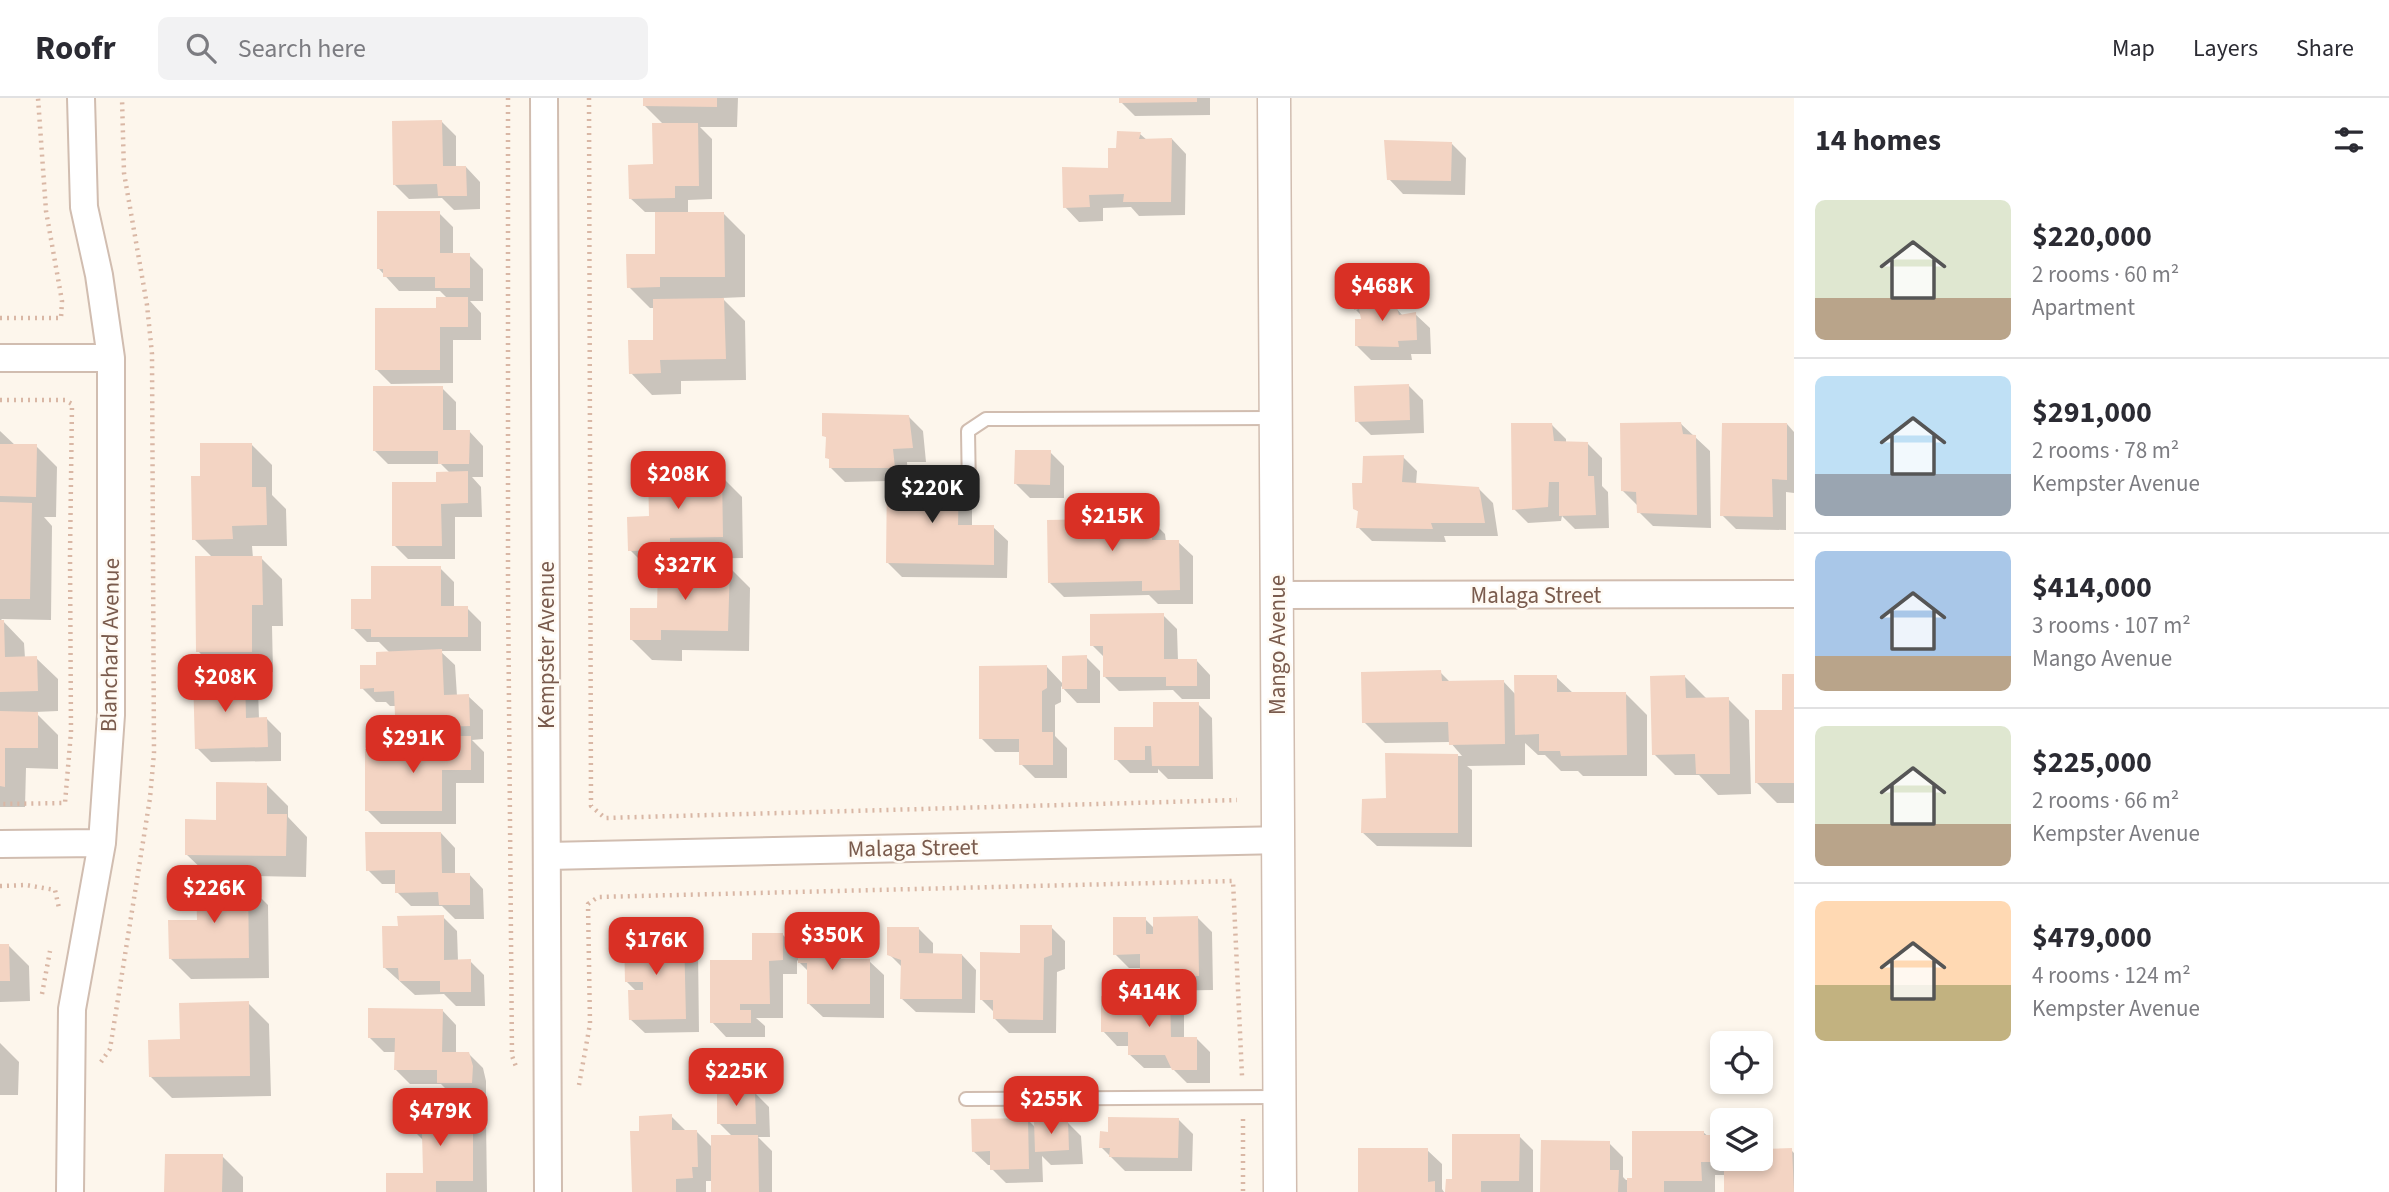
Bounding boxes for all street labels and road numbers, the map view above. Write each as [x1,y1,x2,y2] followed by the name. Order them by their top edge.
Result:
[92,558,128,732] street label: Blanchard Avenue
[530,561,563,729] street label: Kempster Avenue
[1261,575,1294,715] street label: Mango Avenue
[1471,579,1602,612] street label: Malaga Street
[847,830,979,866] street label: Malaga Street

